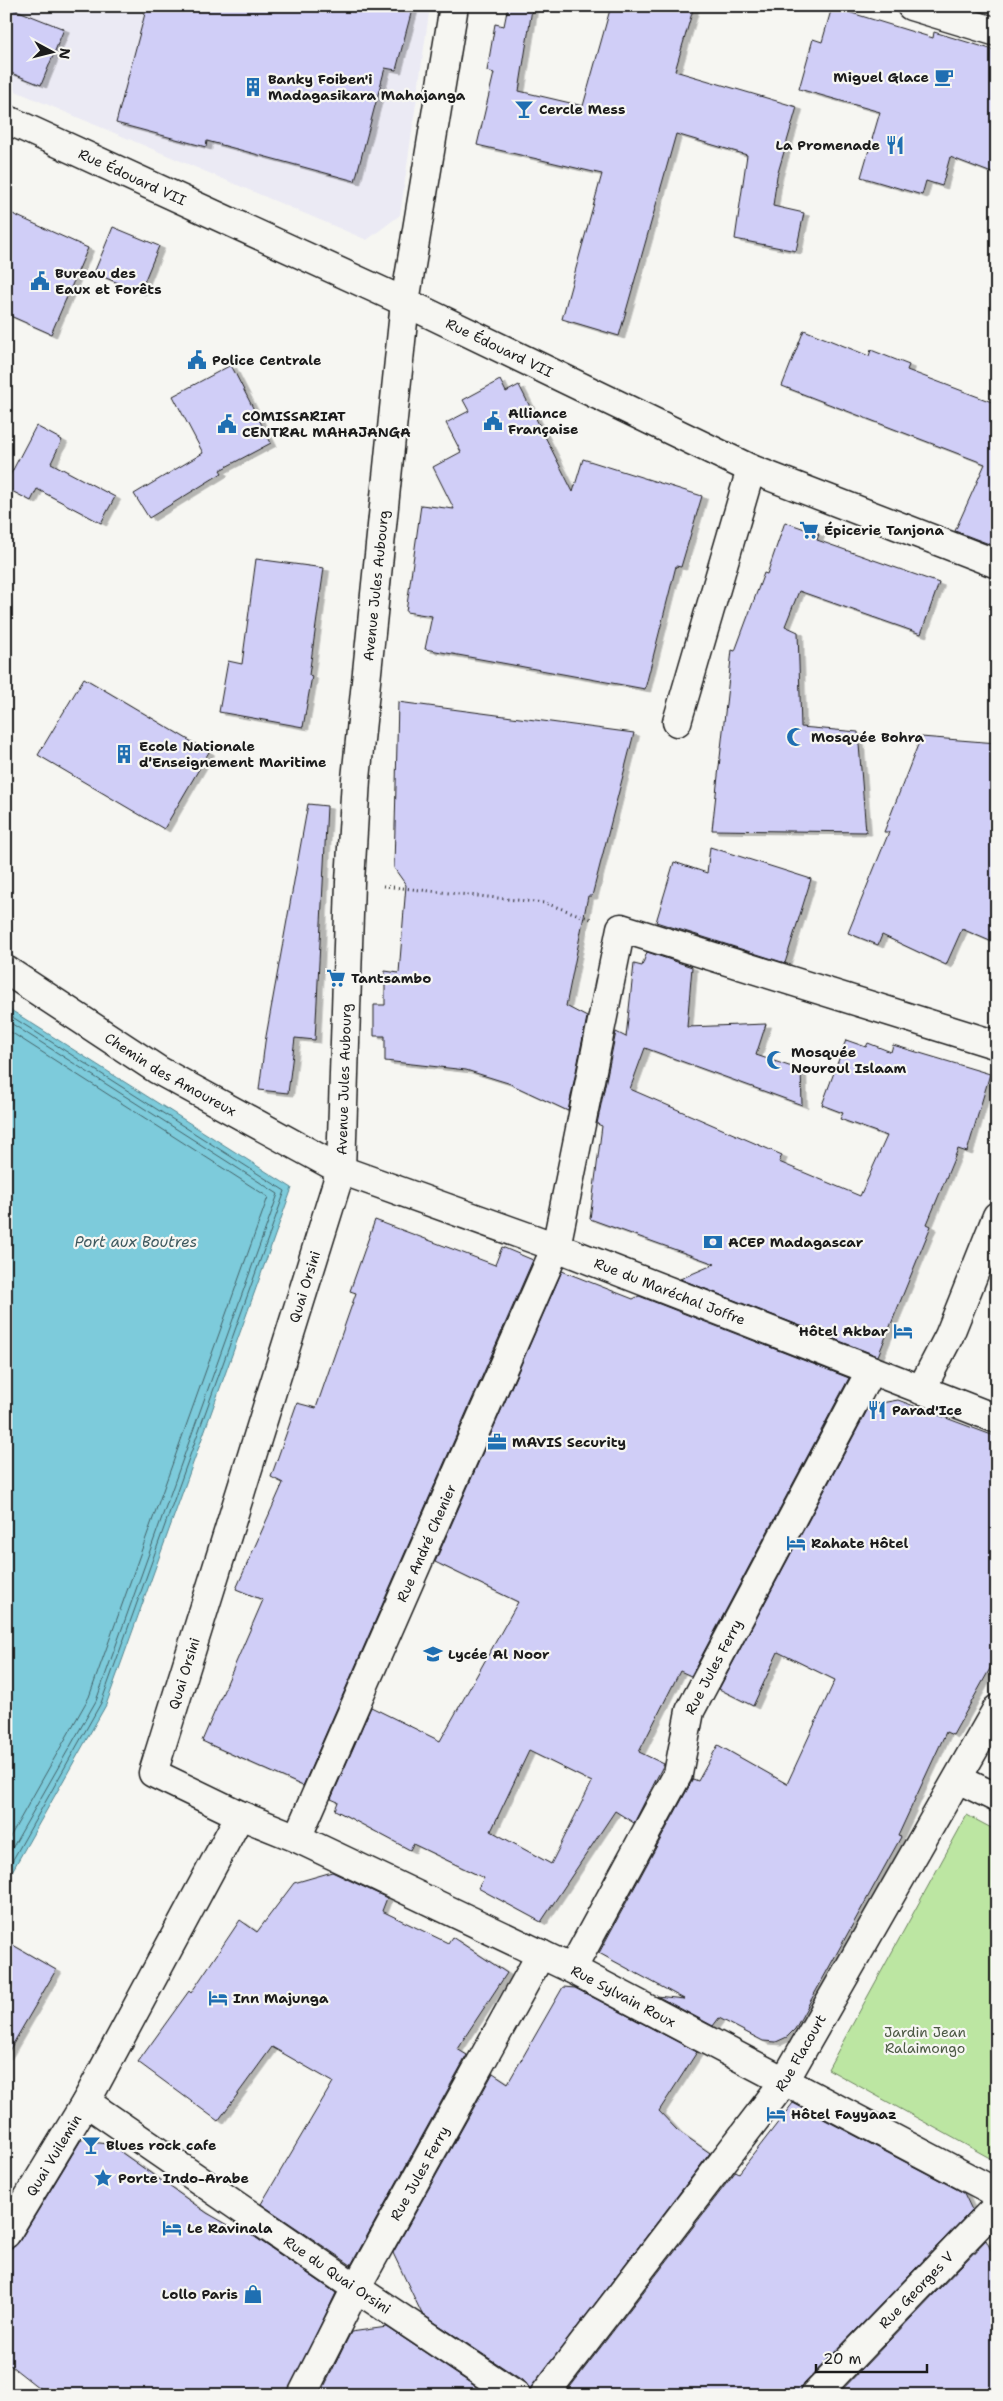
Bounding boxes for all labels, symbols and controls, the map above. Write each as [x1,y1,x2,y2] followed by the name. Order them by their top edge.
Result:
[28,28,78,78] north arrow
[55,47,75,60] text: N
[933,66,955,88] cafe icon: Miguel Glace
[833,68,929,86] place label: Miguel Glace
[268,70,466,104] place label: Banky Foiben'i Madagasikara Mahajanga
[242,76,264,98] building icon: Banky Foiben'i Madagasikara Mahajanga
[513,98,535,120] bar icon: Cercle Mess
[539,100,625,118] place label: Cercle Mess
[884,134,906,156] restaurant icon: La Promenade
[775,136,880,154] place label: La Promenade
[76,144,189,210] street label: Rue Édouard VII
[55,264,162,298] place label: Bureau des Eaux et Forêts
[29,270,51,292] public building icon: Bureau des Eaux et Forêts
[443,314,556,381] street label: Rue Édouard VII
[186,349,208,371] public building icon: Police Centrale
[212,351,321,369] place label: Police Centrale
[508,404,578,438] place label: Alliance Française
[242,407,411,441] place label: COMISSARIAT CENTRAL MAHAJANGA
[482,410,504,432] public building icon: Alliance Française
[216,413,238,435] public building icon: COMISSARIAT CENTRAL MAHAJANGA
[359,509,393,662] street label: Avenue Jules Aubourg
[798,519,820,541] supermarket icon: Épicerie Tanjona
[824,521,944,539] place label: Épicerie Tanjona
[785,726,807,748] mosque icon: Mosquée Bohra
[811,728,924,746] place label: Mosquée Bohra
[139,737,326,771] place label: Ecole Nationale d'Enseignement Maritime
[113,743,135,765] building icon: Ecole Nationale d'Enseignement Maritime
[325,967,347,989] supermarket icon: Tantsambo
[351,969,431,987] place label: Tantsambo
[332,1003,355,1155] street label: Avenue Jules Aubourg
[101,1029,239,1120] street label: Chemin des Amoureux
[791,1043,907,1077] place label: Mosquée Nouroul Islaam
[765,1049,787,1071] mosque icon: Mosquée Nouroul Islaam
[702,1231,724,1253] bank icon: ACEP Madagascar
[75,1232,197,1252] water label: Port aux Boutres
[728,1233,864,1251] place label: ACEP Madagascar
[285,1249,324,1325] street label: Quai Orsini
[592,1254,748,1329] street label: Rue du Maréchal Joffre
[892,1320,914,1342] hotel icon: Hôtel Akbar
[799,1322,888,1340] place label: Hôtel Akbar
[866,1399,888,1421] restaurant icon: Parad'Ice
[892,1401,962,1419] place label: Parad'Ice
[486,1431,508,1453] office icon: MAVIS Security
[512,1433,626,1451] place label: MAVIS Security
[392,1481,460,1605] street label: Rue André Chenier
[785,1532,807,1554] hotel icon: Rahate Hôtel
[811,1534,909,1552] place label: Rahate Hôtel
[681,1616,746,1718] street label: Rue Jules Ferry
[164,1635,204,1712] street label: Quai Orsini
[422,1643,444,1665] school or university icon: Lycée Al Noor
[448,1645,550,1663] place label: Lycée Al Noor
[568,1961,679,2031] street label: Rue Sylvain Roux
[207,1987,229,2009] hotel icon: Inn Majunga
[233,1989,329,2007] place label: Inn Majunga
[771,2011,830,2095] street label: Rue Flacourt
[884,2023,966,2057] park label: Jardin Jean Ralaimongo
[765,2103,787,2125] hotel icon: Hôtel Fayyaaz
[791,2105,897,2123] place label: Hôtel Fayyaaz
[22,2111,86,2199] street label: Quai Vuilemin
[386,2123,453,2224] street label: Rue Jules Ferry
[80,2134,102,2156] bar icon: Blues rock cafe
[106,2136,216,2154] place label: Blues rock cafe
[92,2167,114,2189] place icon: Porte Indo-Arabe
[118,2169,249,2187] place label: Porte Indo-Arabe
[161,2217,183,2239] hotel icon: Le Ravinala
[187,2219,273,2237] place label: Le Ravinala
[280,2232,394,2318] street label: Rue du Quai Orsini
[875,2247,958,2332] street label: Rue Georges V
[242,2283,264,2305] shop icon: Lollo Paris
[162,2285,238,2303] place label: Lollo Paris
[816,2341,927,2373] scale bar
[823,2349,862,2369] text: 20 m

